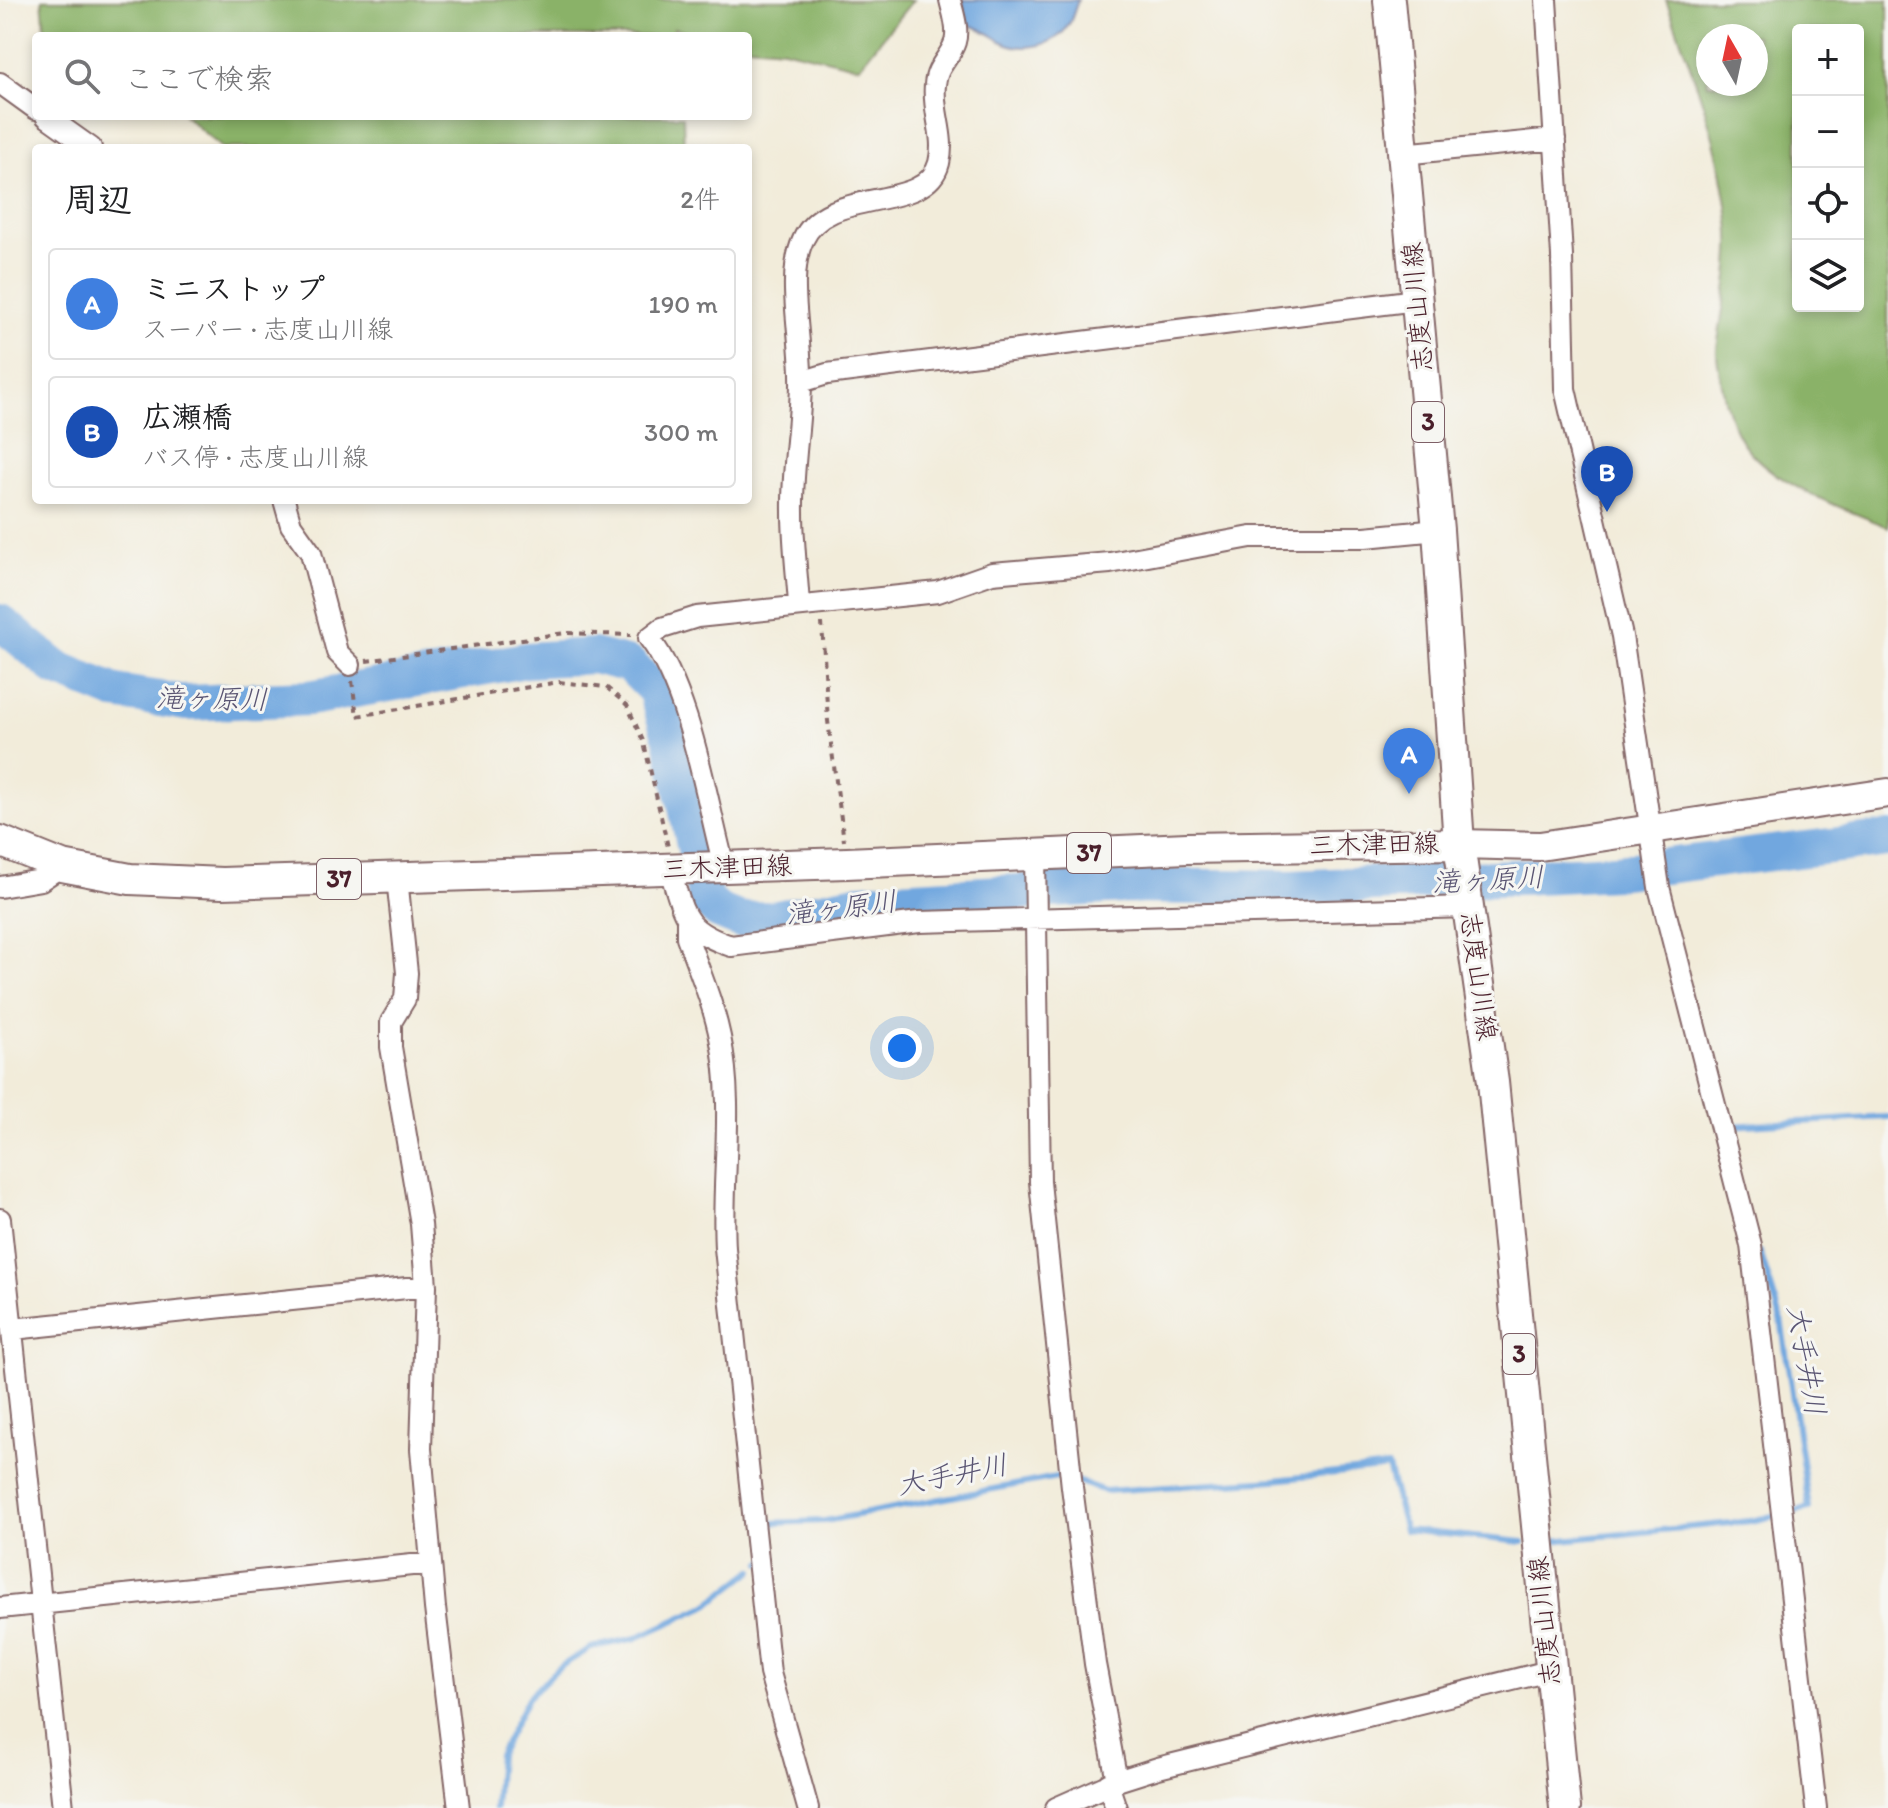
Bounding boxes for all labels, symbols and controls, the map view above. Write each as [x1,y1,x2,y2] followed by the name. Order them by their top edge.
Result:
[1696,24,1768,96] north arrow
[1792,24,1864,312] map controls
[1792,24,1864,96] button: +
[32,32,752,120] search box
[60,54,104,98] icon: search
[124,60,274,97] text: ここで検索
[1792,96,1864,168] button: −
[1792,168,1864,240] button: locate
[64,179,132,220] text: 周辺
[680,183,720,215] text: 2件
[1792,240,1864,312] button: layers
[1395,241,1439,373] street label: 志度山川線
[142,270,325,307] text: ミニストップ
[84,288,100,320] text: A
[649,288,718,320] text: 190 m
[142,313,393,345] text: スーパー · 志度山川線
[142,398,232,435] text: 広瀬橋
[1412,402,1444,442] road number: 3
[84,416,100,448] text: B
[644,416,718,448] text: 300 m
[142,441,368,473] text: バス停 · 志度山川線
[1581,446,1633,512] pin: B
[156,680,268,716] water label: 滝ヶ原川
[1383,728,1435,794] pin: A
[1309,827,1439,861] street label: 三木津田線
[1067,833,1111,873] road number: 37
[661,849,793,885] street label: 三木津田線
[317,859,361,899] road number: 37
[1431,859,1545,899] water label: 滝ヶ原川
[783,883,899,931] water label: 滝ヶ原川
[1454,909,1504,1043] street label: 志度山川線
[882,1028,922,1068] your location
[1781,1302,1833,1418] water label: 大手井川
[1503,1334,1535,1374] road number: 3
[894,1447,1010,1501] water label: 大手井川
[1521,1555,1567,1687] street label: 志度山川線

